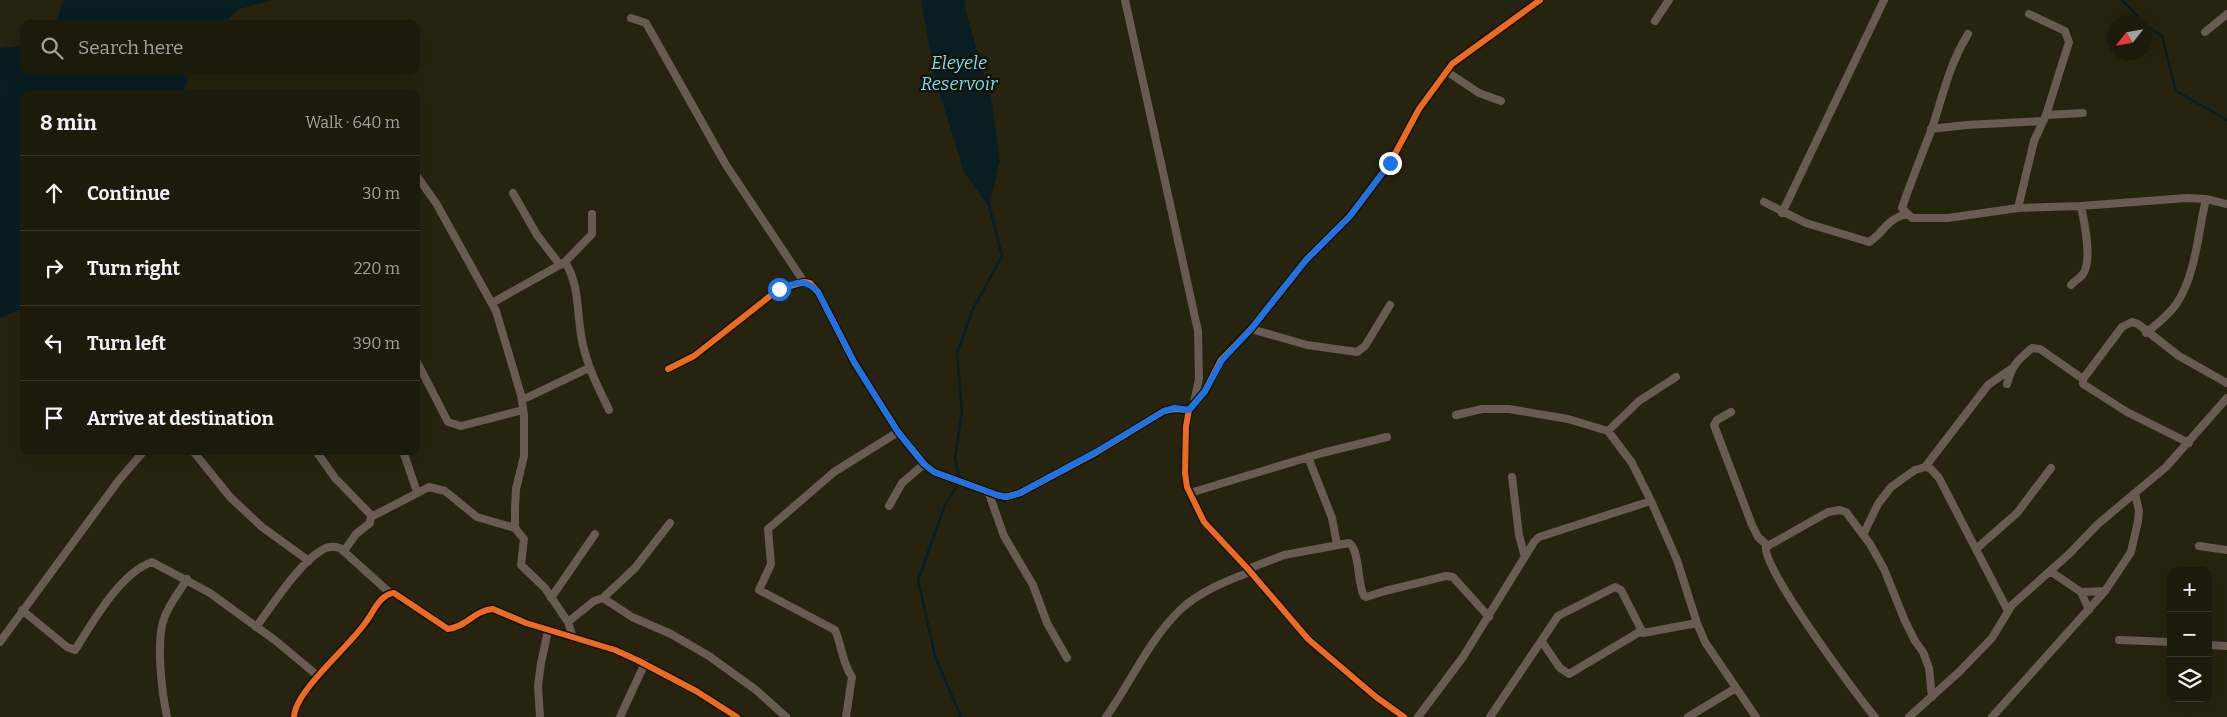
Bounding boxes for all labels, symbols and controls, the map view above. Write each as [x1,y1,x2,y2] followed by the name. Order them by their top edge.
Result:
[2107,15,2152,60] north arrow
[20,20,420,75] search box
[38,34,66,62] icon: search
[78,36,183,59] text: Search here
[921,52,998,95] water label: Eleyele Reservoir
[40,110,97,136] text: 8 min
[305,113,400,132] text: Walk · 640 m
[1379,152,1402,175] route end
[40,179,68,207] icon: ahead
[87,182,170,205] text: Continue
[362,184,400,203] text: 30 m
[40,254,68,282] icon: right
[87,257,180,280] text: Turn right
[354,259,400,278] text: 220 m
[768,278,791,301] route start
[40,329,68,357] icon: left
[87,332,166,355] text: Turn left
[353,334,400,353] text: 390 m
[40,404,68,432] icon: arrive
[87,407,274,430] text: Arrive at destination
[2167,567,2212,702] map controls
[2167,567,2212,612] button: +
[2167,612,2212,657] button: −
[2167,657,2212,702] button: layers

